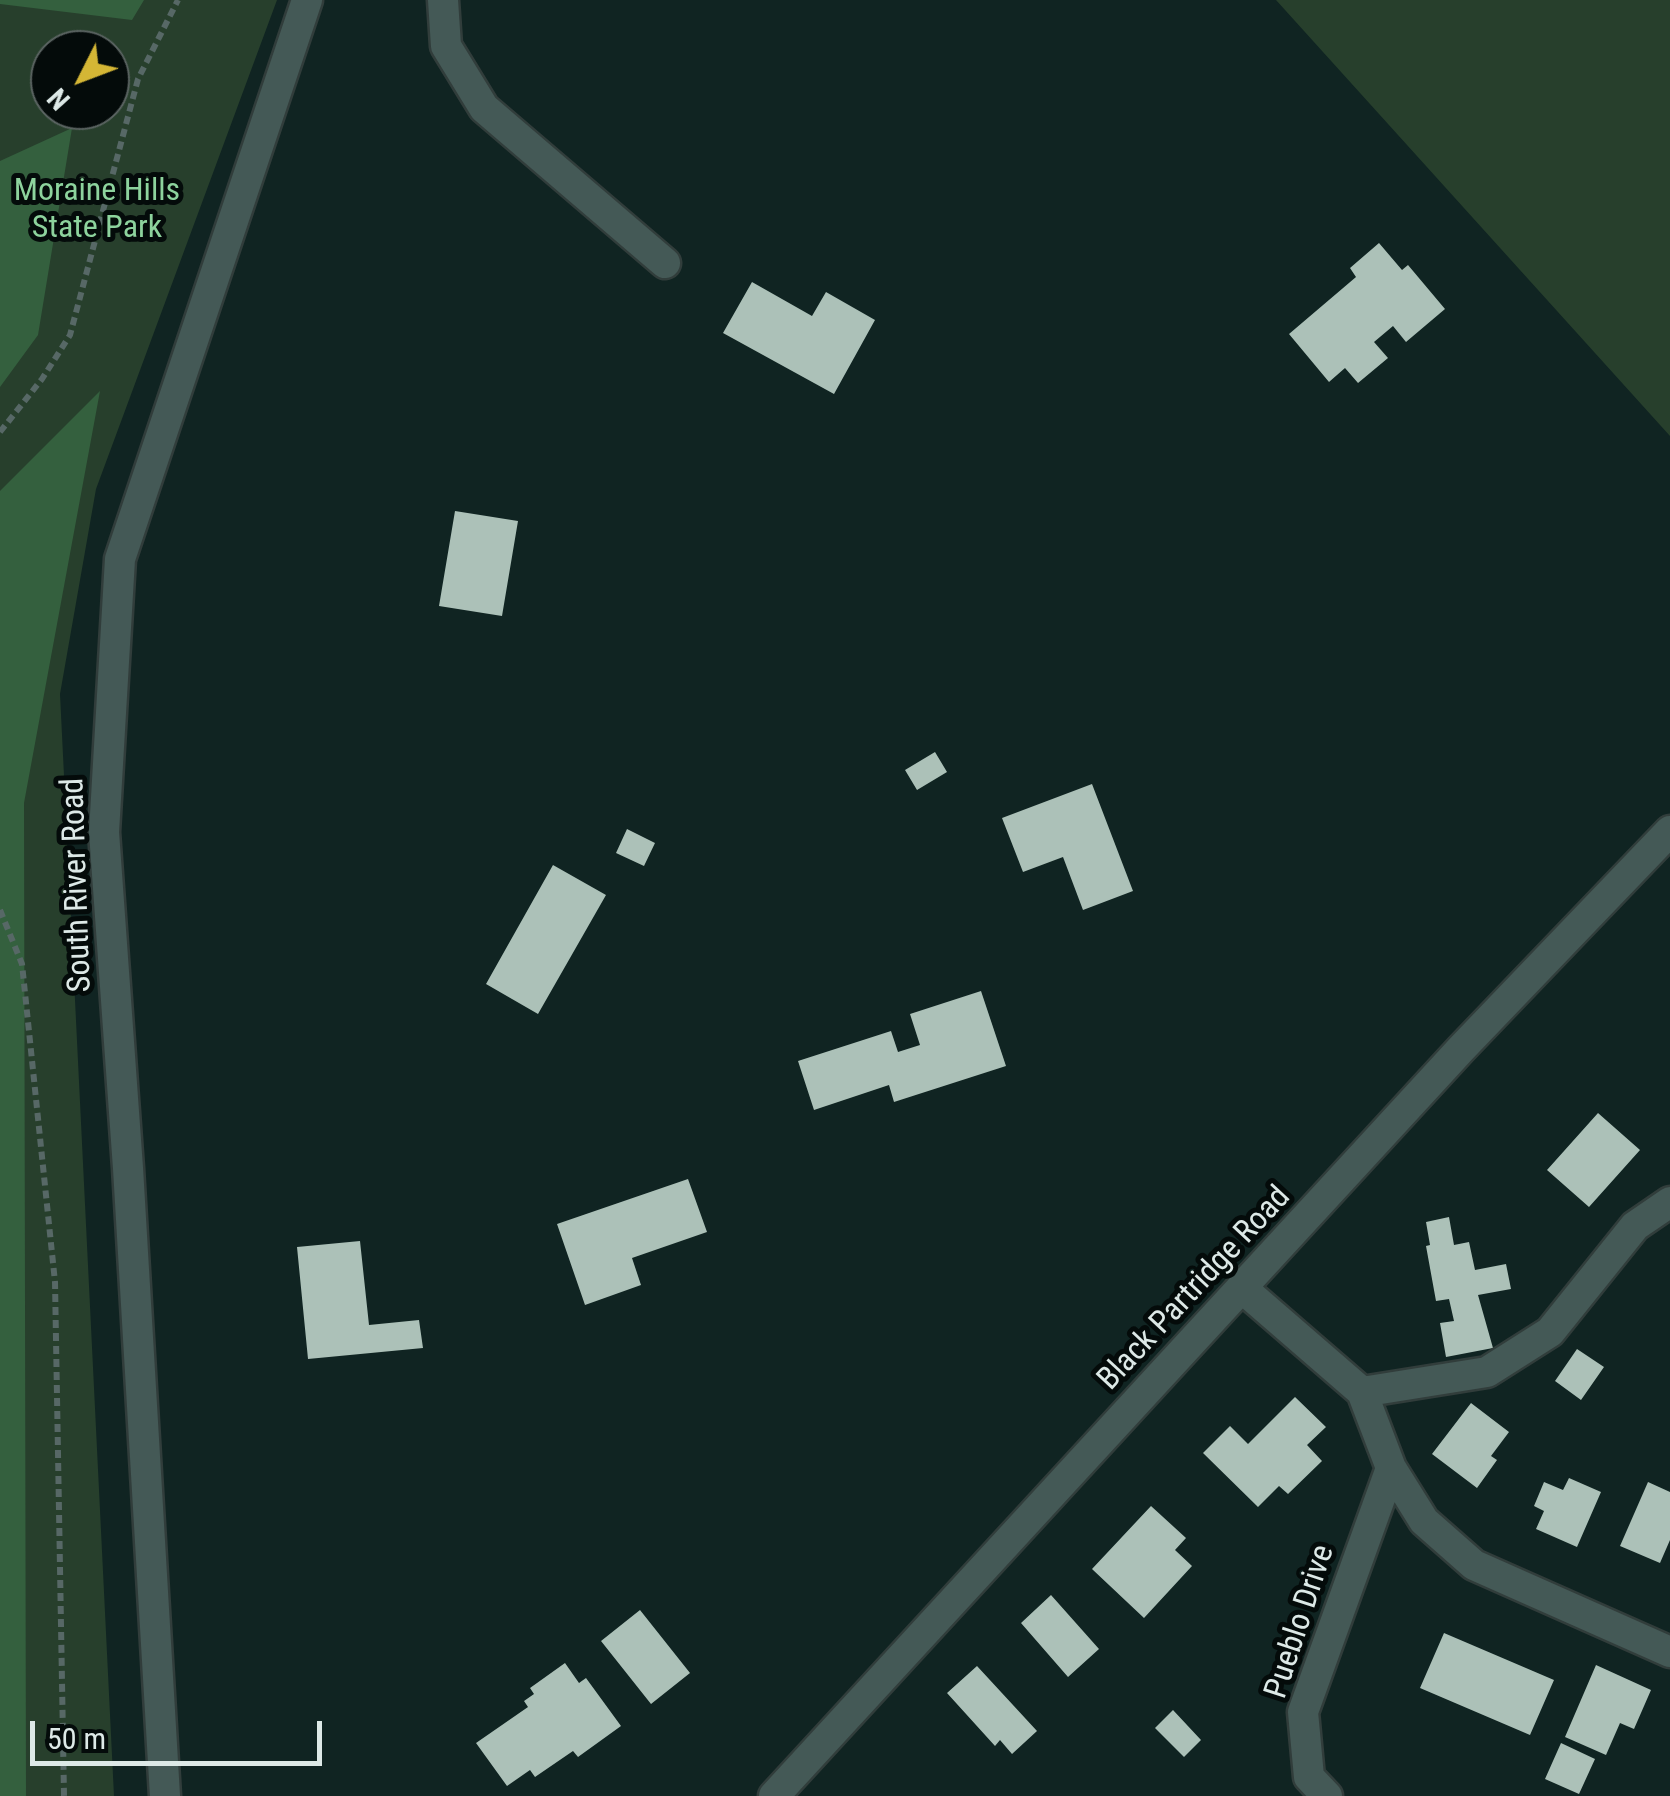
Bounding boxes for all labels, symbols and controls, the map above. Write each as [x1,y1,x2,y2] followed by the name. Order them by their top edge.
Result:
[30,30,130,130] north arrow
[41,82,77,116] text: N
[14,173,180,248] park label: Moraine Hills State Park
[55,777,101,993] street label: South River Road
[1091,1179,1299,1399] street label: Black Partridge Road
[1258,1541,1344,1703] street label: Pueblo Drive
[35,1701,328,1763] scale bar
[47,1721,106,1756] text: 50 m

